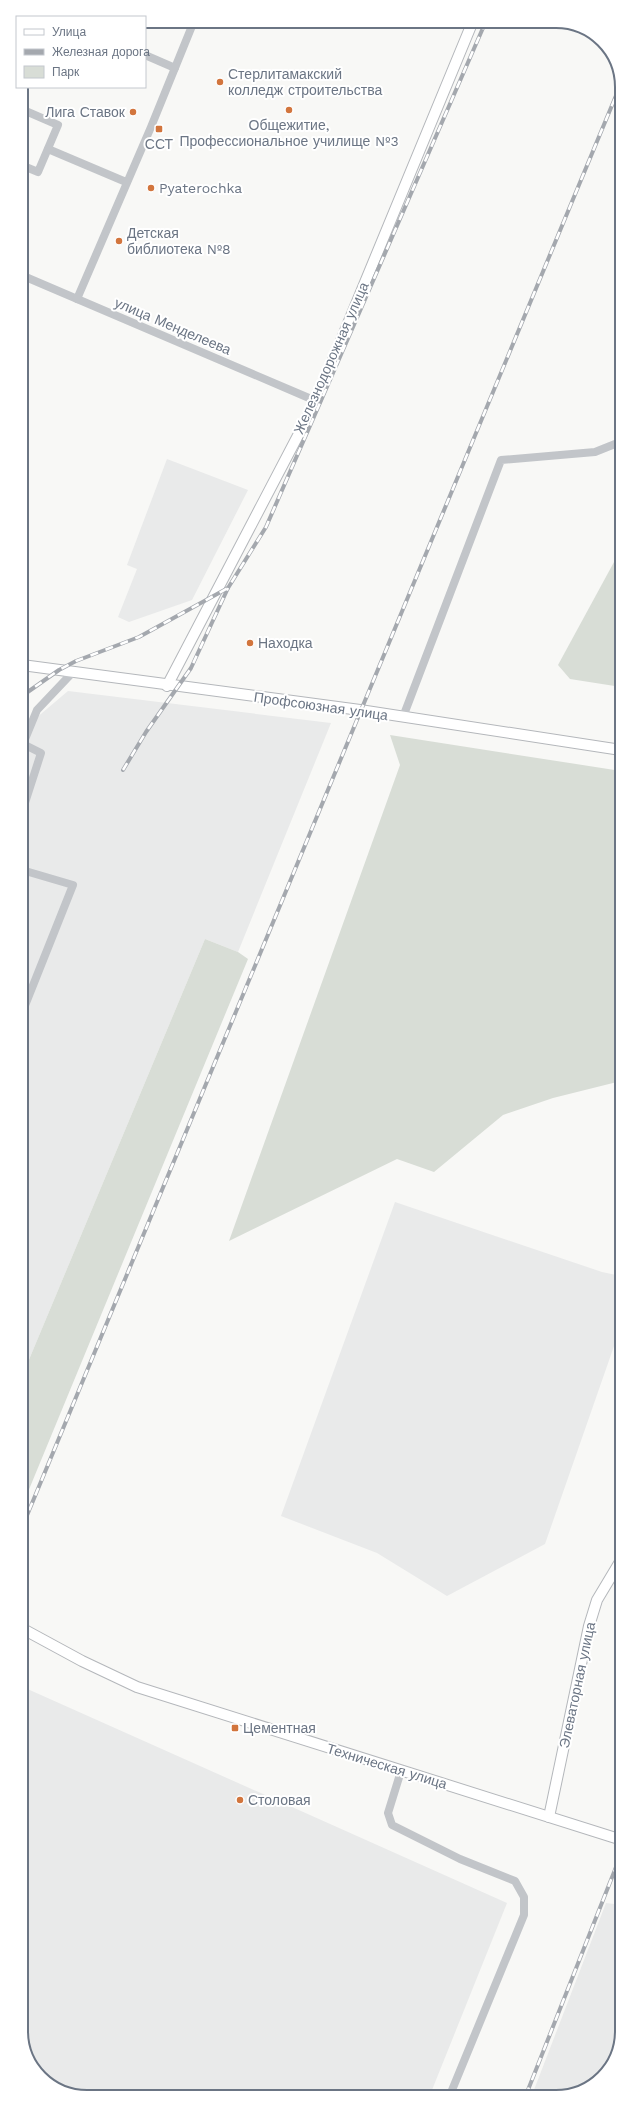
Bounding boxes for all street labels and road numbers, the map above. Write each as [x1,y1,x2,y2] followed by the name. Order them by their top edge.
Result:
[290,279,372,436] street label: Железнодорожная улица
[112,294,234,358] street label: улица Менделеева
[253,689,389,723] street label: Профсоюзная улица
[556,1620,598,1750] street label: Элеваторная улица
[325,1740,449,1792] street label: Техническая улица

